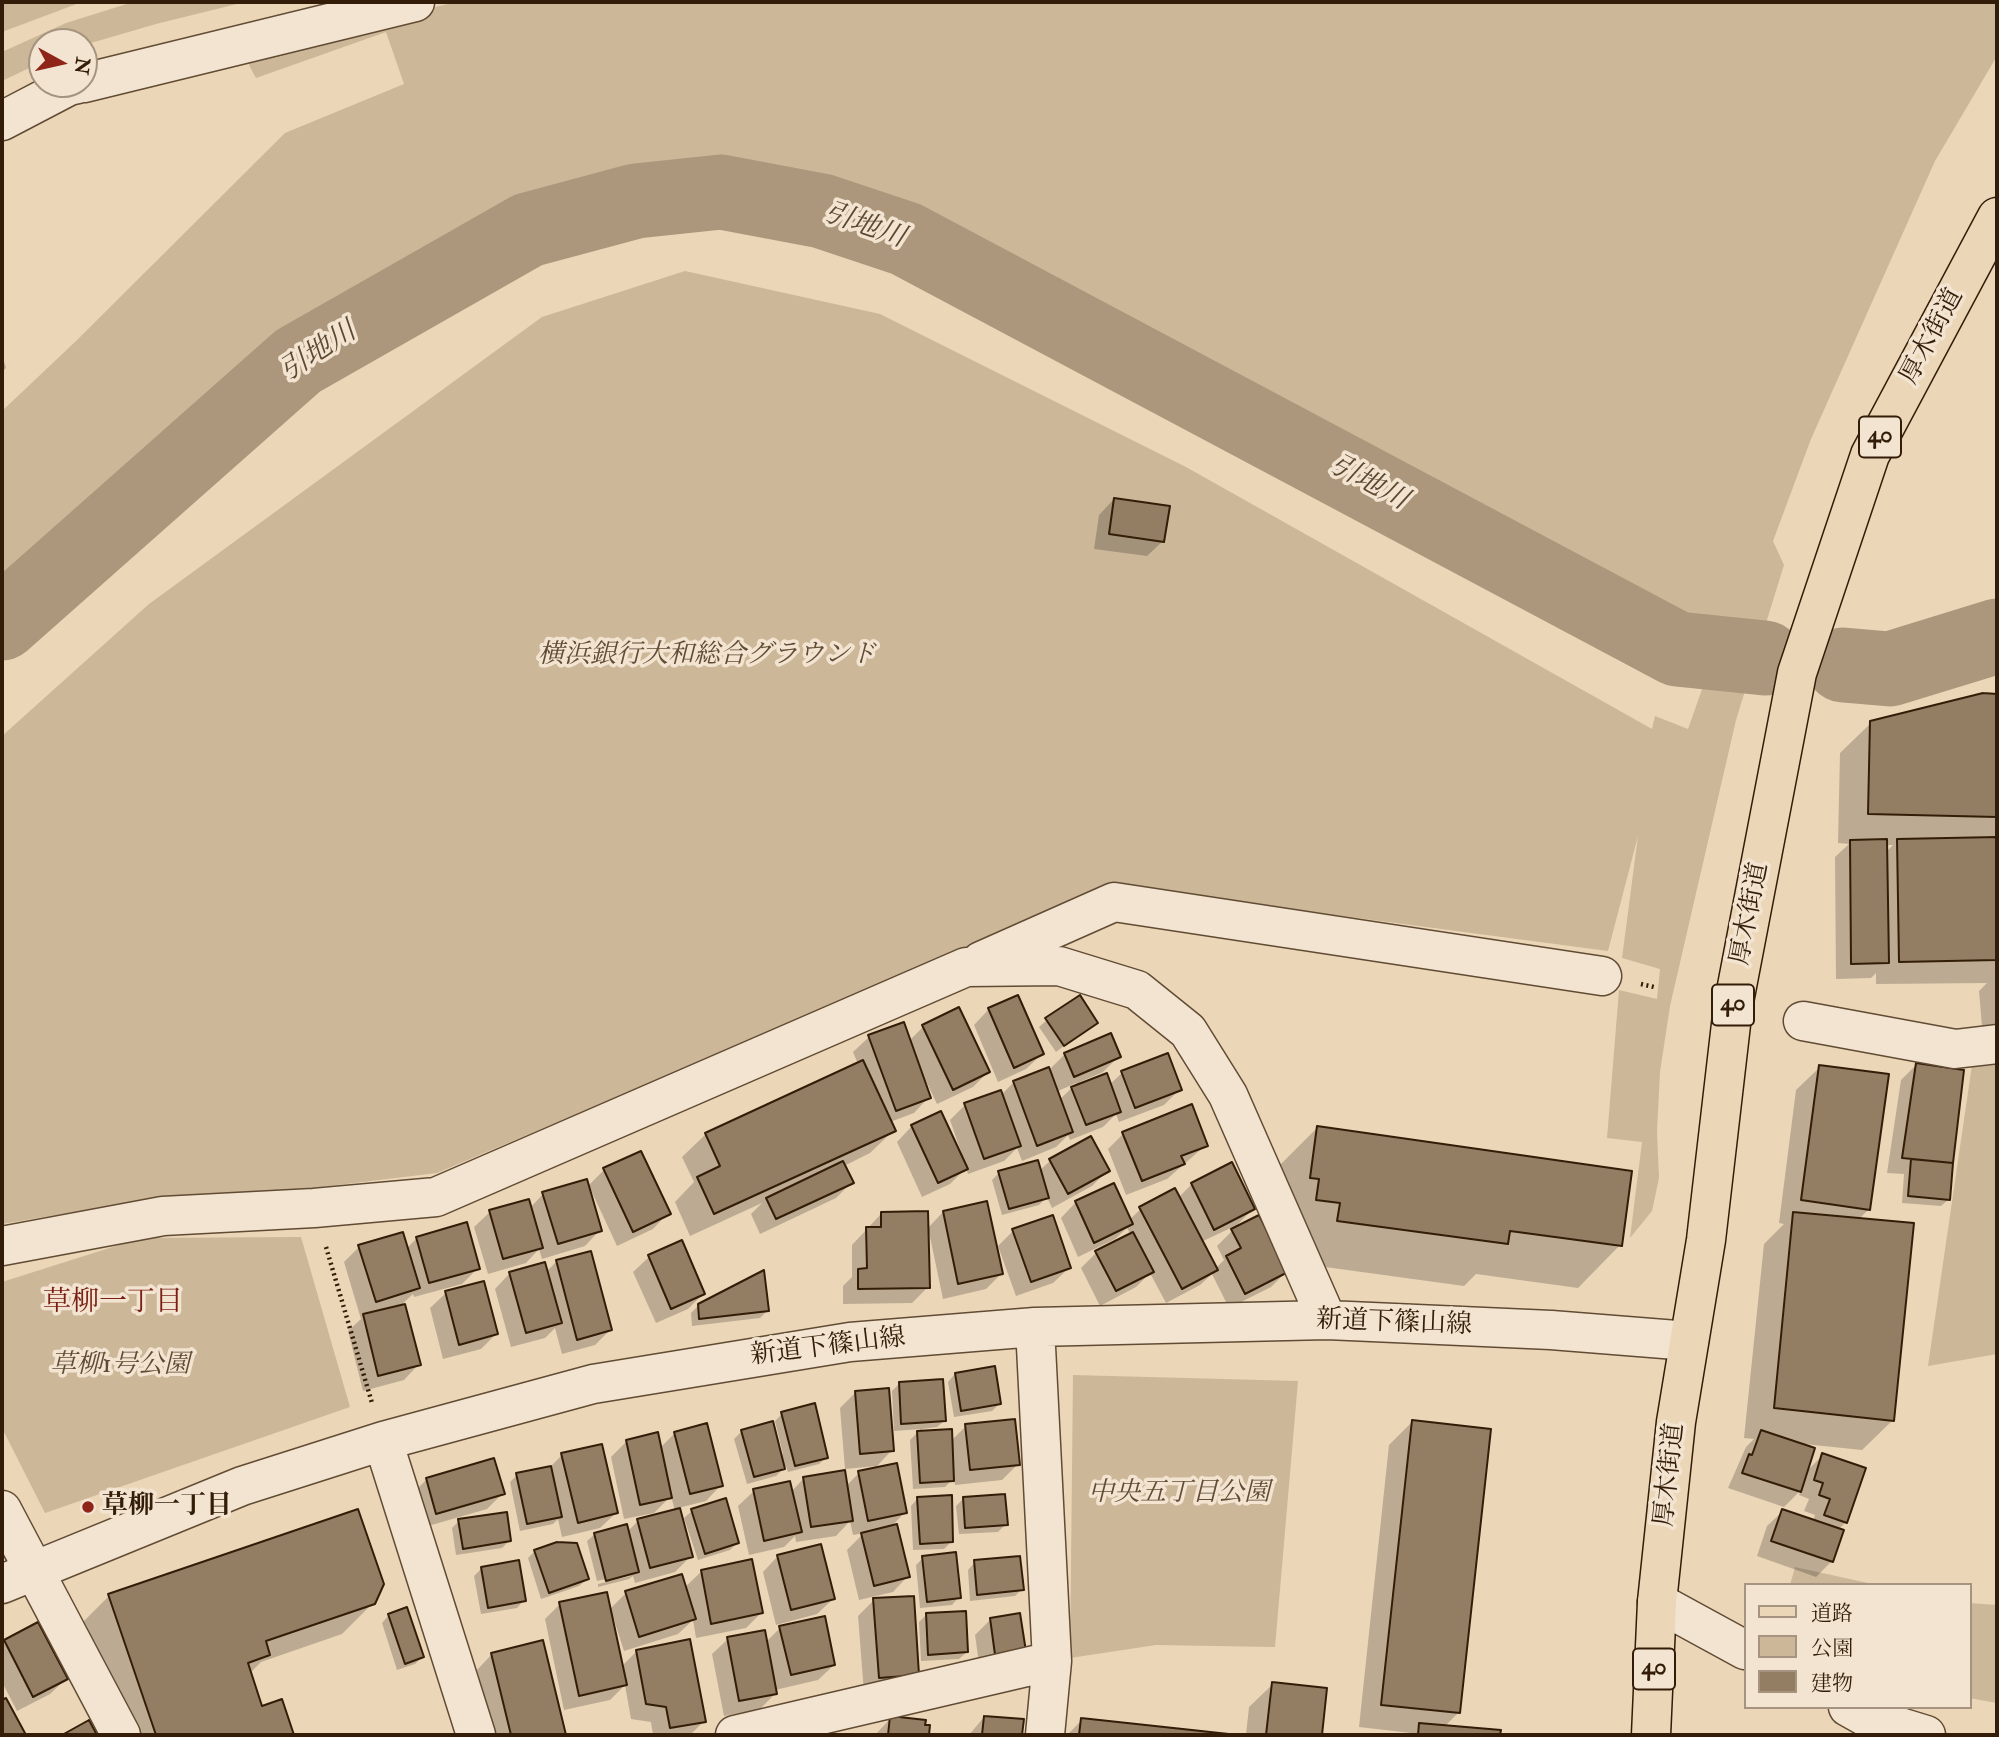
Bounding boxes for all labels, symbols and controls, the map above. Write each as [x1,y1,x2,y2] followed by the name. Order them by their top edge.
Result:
[28,28,98,98] north arrow
[69,56,95,76] text: N
[819,197,909,257] water label: 引地川
[1895,284,1971,390] street label: 厚木街道
[275,316,363,390] water label: 引地川
[1859,416,1901,458] road number: 40
[1323,449,1413,519] water label: 引地川
[538,640,876,672] park label: 横浜銀行大和総合グラウンド
[1726,860,1776,968] street label: 厚木街道
[1712,985,1754,1026] road number: 40
[43,1287,183,1321] district label: 草柳一丁目
[1316,1306,1472,1342] street label: 新道下篠山線
[749,1323,907,1373] street label: 新道下篠山線
[50,1350,190,1382] park label: 草柳1号公園
[1650,1422,1692,1528] street label: 厚木街道
[1088,1478,1270,1510] park label: 中央五丁目公園
[102,1491,232,1523] place label: 草柳一丁目
[80,1499,96,1515] marker: 草柳一丁目
[1744,1583,1971,1709] legend
[1811,1600,1853,1627] text: 道路
[1811,1635,1853,1662] text: 公園
[1633,1648,1675,1689] road number: 40
[1811,1670,1853,1697] text: 建物

